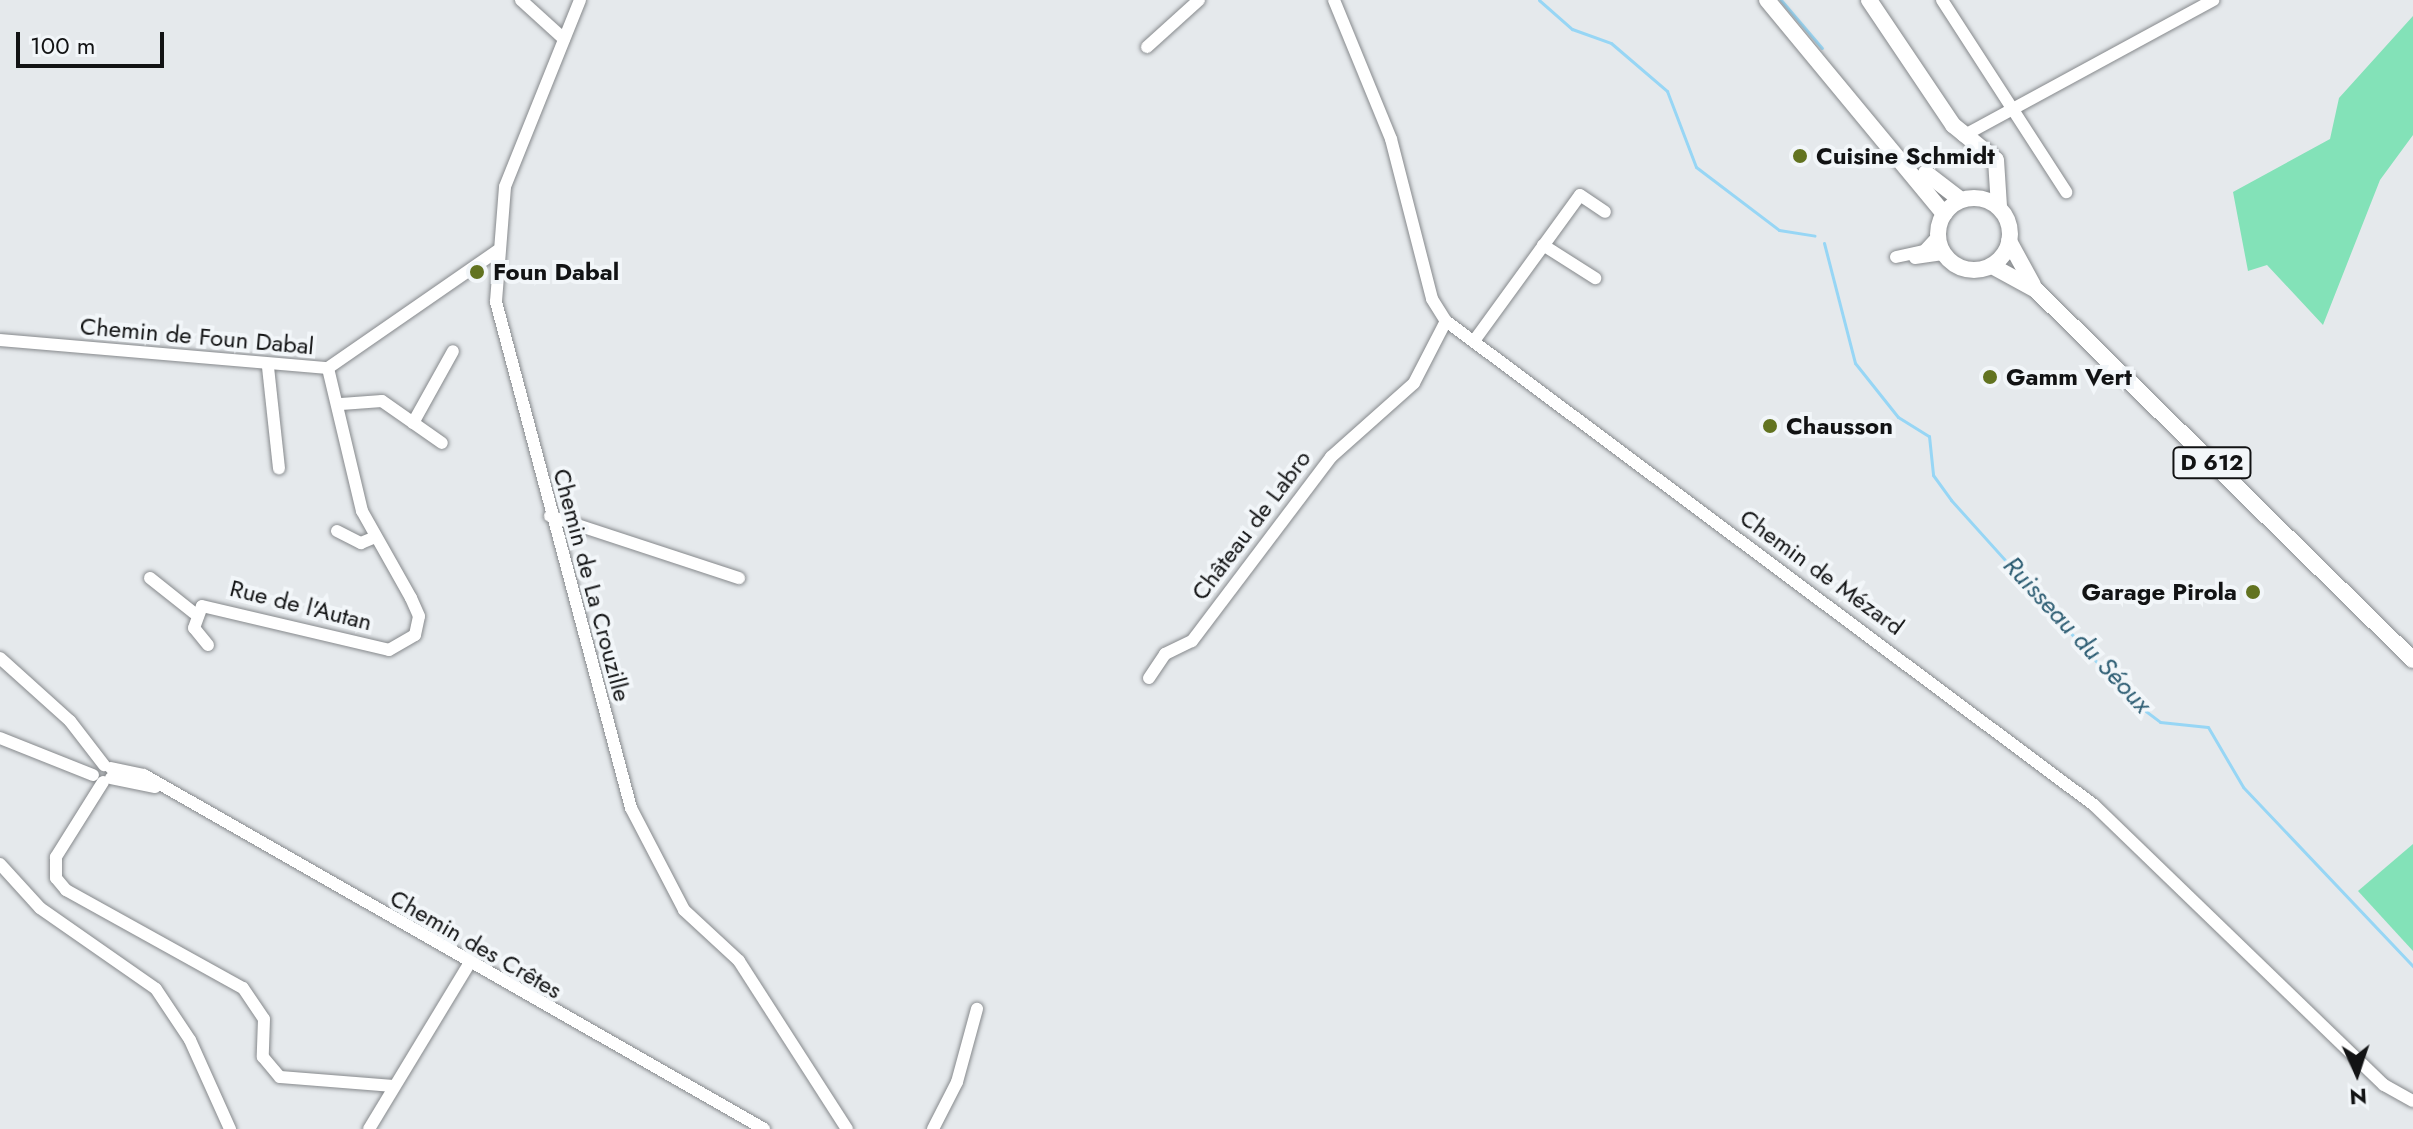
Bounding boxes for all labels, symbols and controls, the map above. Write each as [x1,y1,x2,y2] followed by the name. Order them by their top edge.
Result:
[20,16,168,66] scale bar
[30,28,96,63] text: 100 m
[1816,142,1995,170] place label: Cuisine Schmidt
[1791,147,1809,165] marker: Cuisine Schmidt
[493,258,619,286] place label: Foun Dabal
[468,263,486,281] marker: Foun Dabal
[79,311,315,361] street label: Chemin de Foun Dabal
[2006,363,2132,391] place label: Gamm Vert
[1981,368,1999,386] marker: Gamm Vert
[1786,412,1893,440] place label: Chausson
[1761,417,1779,435] marker: Chausson
[1185,444,1317,606] street label: Château de Labro
[2172,445,2252,481] road number: D 612
[547,466,637,704] street label: Chemin de La Crouzille
[1734,503,1910,641] street label: Chemin de Mézard
[1997,550,2157,720] water label: Ruisseau du Séoux
[227,573,375,637] street label: Rue de l'Autan
[2081,578,2237,606] place label: Garage Pirola
[2244,583,2262,601] marker: Garage Pirola
[385,883,567,1005] street label: Chemin des Crêtes
[2317,1033,2397,1113] north arrow
[2349,1081,2368,1113] text: N

